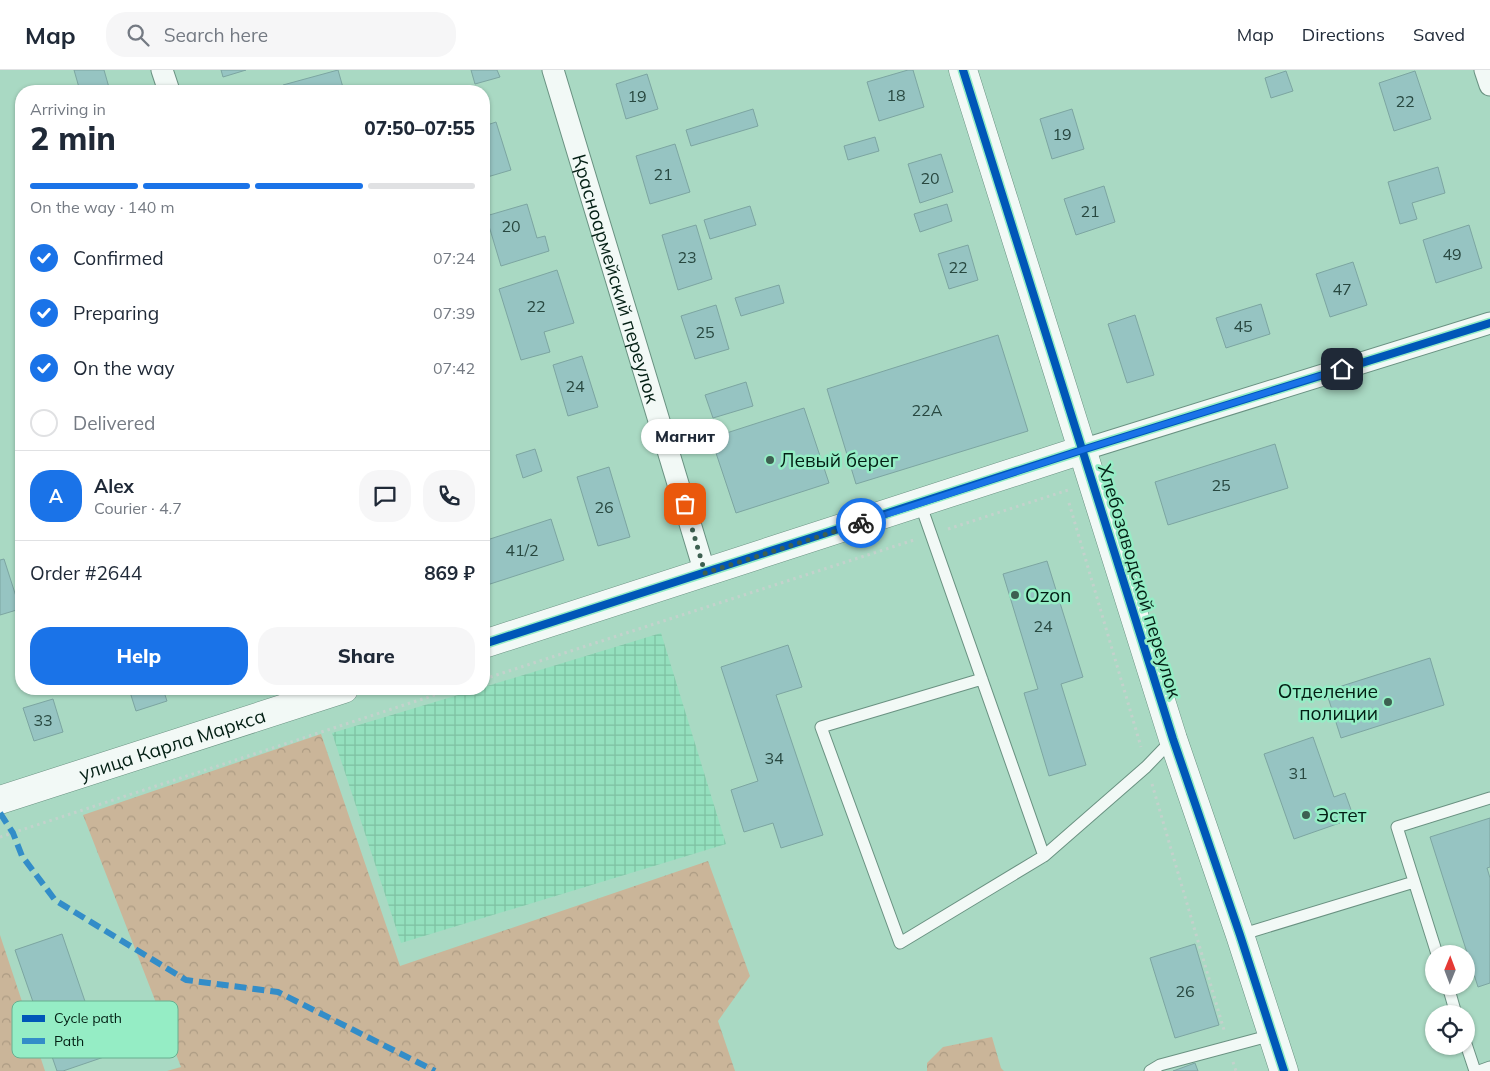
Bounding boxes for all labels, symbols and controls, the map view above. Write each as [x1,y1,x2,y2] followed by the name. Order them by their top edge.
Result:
[106,12,456,57] search box
[25,20,76,50] text: Map
[124,21,152,49] icon: search
[164,23,268,47] text: Search here
[1237,23,1274,46] text: Map
[1302,23,1385,46] text: Directions
[1413,23,1465,46] text: Saved
[886,85,906,105] house number: 18
[627,86,647,106] house number: 19
[1395,91,1415,111] house number: 22
[30,99,106,119] text: Arriving in
[364,116,475,140] text: 07:50–07:55
[30,118,116,158] text: 2 min
[1052,124,1072,144] house number: 19
[567,151,665,407] street label: Красноармейский переулок
[653,164,673,184] house number: 21
[920,168,940,188] house number: 20
[30,197,175,217] text: On the way · 140 m
[1080,201,1100,221] house number: 21
[501,216,521,236] house number: 20
[30,244,58,272] icon: check
[1442,244,1462,264] house number: 49
[73,246,164,270] text: Confirmed
[677,247,697,267] house number: 23
[433,248,475,268] text: 07:24
[948,257,968,277] house number: 22
[1332,279,1352,299] house number: 47
[526,296,546,316] house number: 22
[30,299,58,327] icon: check
[73,301,159,325] text: Preparing
[433,303,475,323] text: 07:39
[1233,316,1253,336] house number: 45
[695,322,715,342] house number: 25
[1321,348,1363,390] pin
[30,354,58,382] icon: check
[1328,355,1356,383] icon: home
[73,356,175,380] text: On the way
[433,358,475,378] text: 07:42
[565,376,585,396] house number: 24
[912,400,943,420] house number: 22А
[73,411,155,435] text: Delivered
[641,419,729,454] callout: Магнит
[655,426,715,446] text: Магнит
[780,448,899,472] place label: Левый берег
[764,454,776,466] marker: Левый берег
[1093,461,1187,702] street label: Хлебозаводской переулок
[359,470,411,522] button: chat
[423,470,475,522] button: phone
[94,474,134,498] text: Alex
[1211,475,1231,495] house number: 25
[664,483,706,525] pin
[49,484,63,508] text: A
[671,490,699,518] icon: bag
[594,497,614,517] house number: 26
[94,498,182,518] text: Courier · 4.7
[836,498,886,548] courier
[847,509,875,537] icon: bike
[505,540,539,560] house number: 41/2
[30,561,142,585] text: Order #2644
[424,561,475,585] text: 869 ₽
[1025,583,1071,607] place label: Ozon
[1009,589,1021,601] marker: Ozon
[1033,616,1053,636] house number: 24
[30,627,248,685] button: Help
[258,627,475,685] button: Share
[1278,679,1378,725] place label: Отделение полиции
[1382,696,1394,708] marker: Отделение полиции
[76,703,268,786] street label: улица Карла Маркса
[33,710,53,730] house number: 33
[764,748,784,768] house number: 34
[1288,763,1308,783] house number: 31
[1316,803,1367,827] place label: Эстет
[1300,809,1312,821] marker: Эстет
[1425,945,1475,995] north arrow
[1425,945,1475,1055] map controls
[1175,981,1195,1001] house number: 26
[12,1001,178,1058] legend
[1425,1005,1475,1055] button: locate
[54,1009,122,1027] text: Cycle path
[54,1032,84,1050] text: Path

